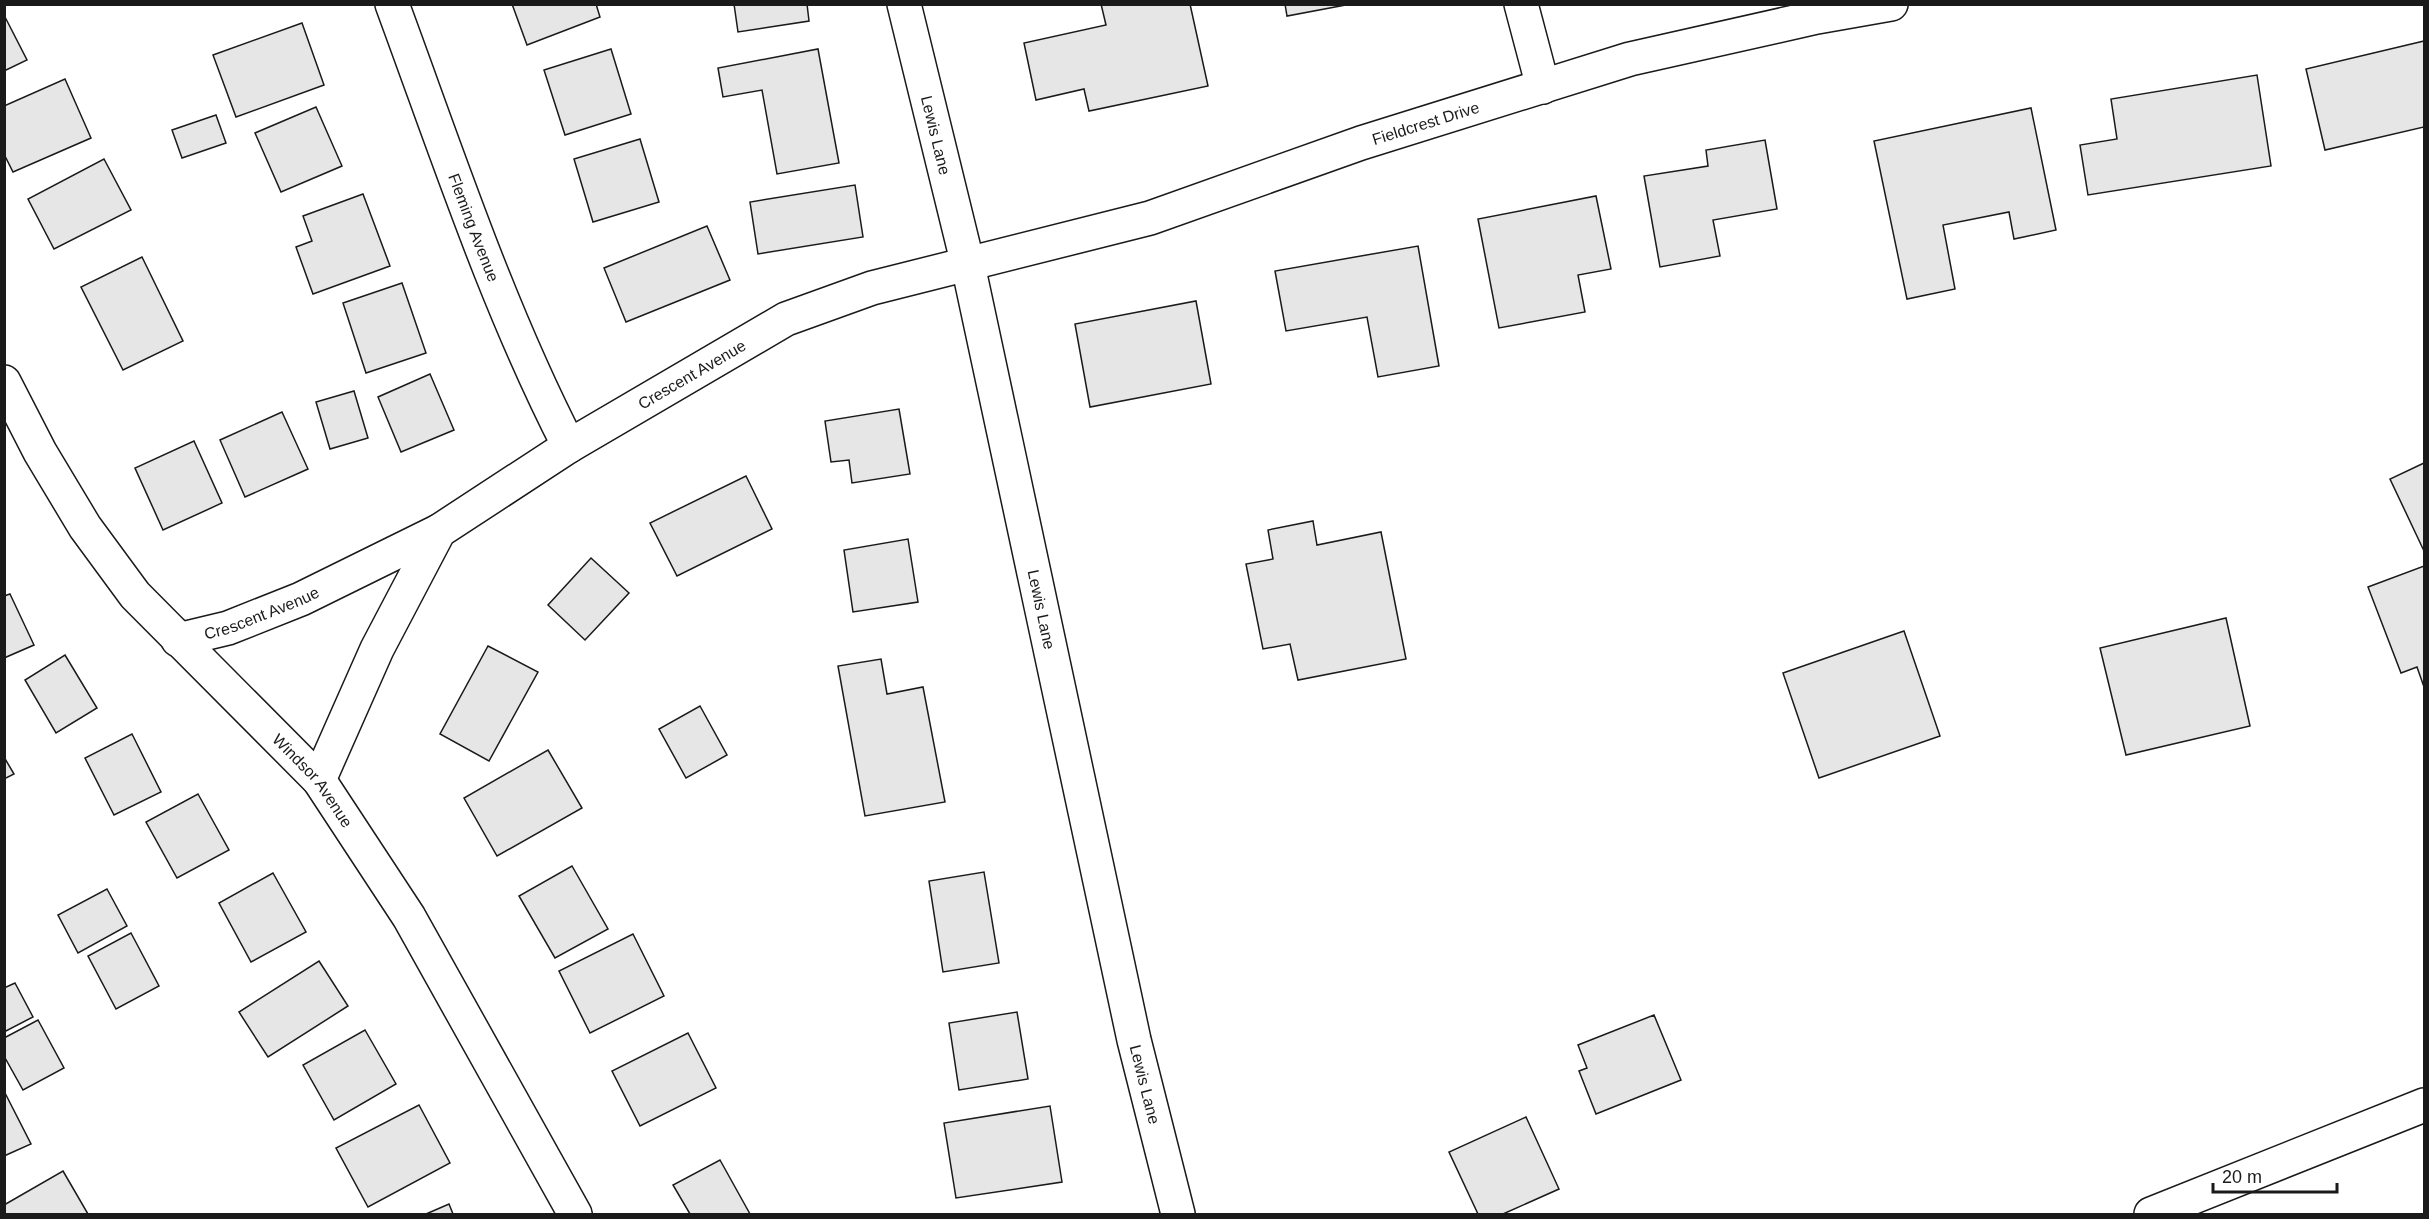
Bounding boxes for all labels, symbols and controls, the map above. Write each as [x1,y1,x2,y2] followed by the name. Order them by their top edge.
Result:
[918,94,954,177] street label: Lewis Lane
[1370,98,1481,148] street label: Fieldcrest Drive
[446,171,503,284] street label: Fleming Avenue
[635,336,749,412] street label: Crescent Avenue
[1025,568,1059,651] street label: Lewis Lane
[202,583,322,642] street label: Crescent Avenue
[269,730,356,830] street label: Windsor Avenue
[1127,1043,1163,1126] street label: Lewis Lane
[2213,1156,2338,1194] scale bar
[2222,1167,2262,1187] text: 20 m

